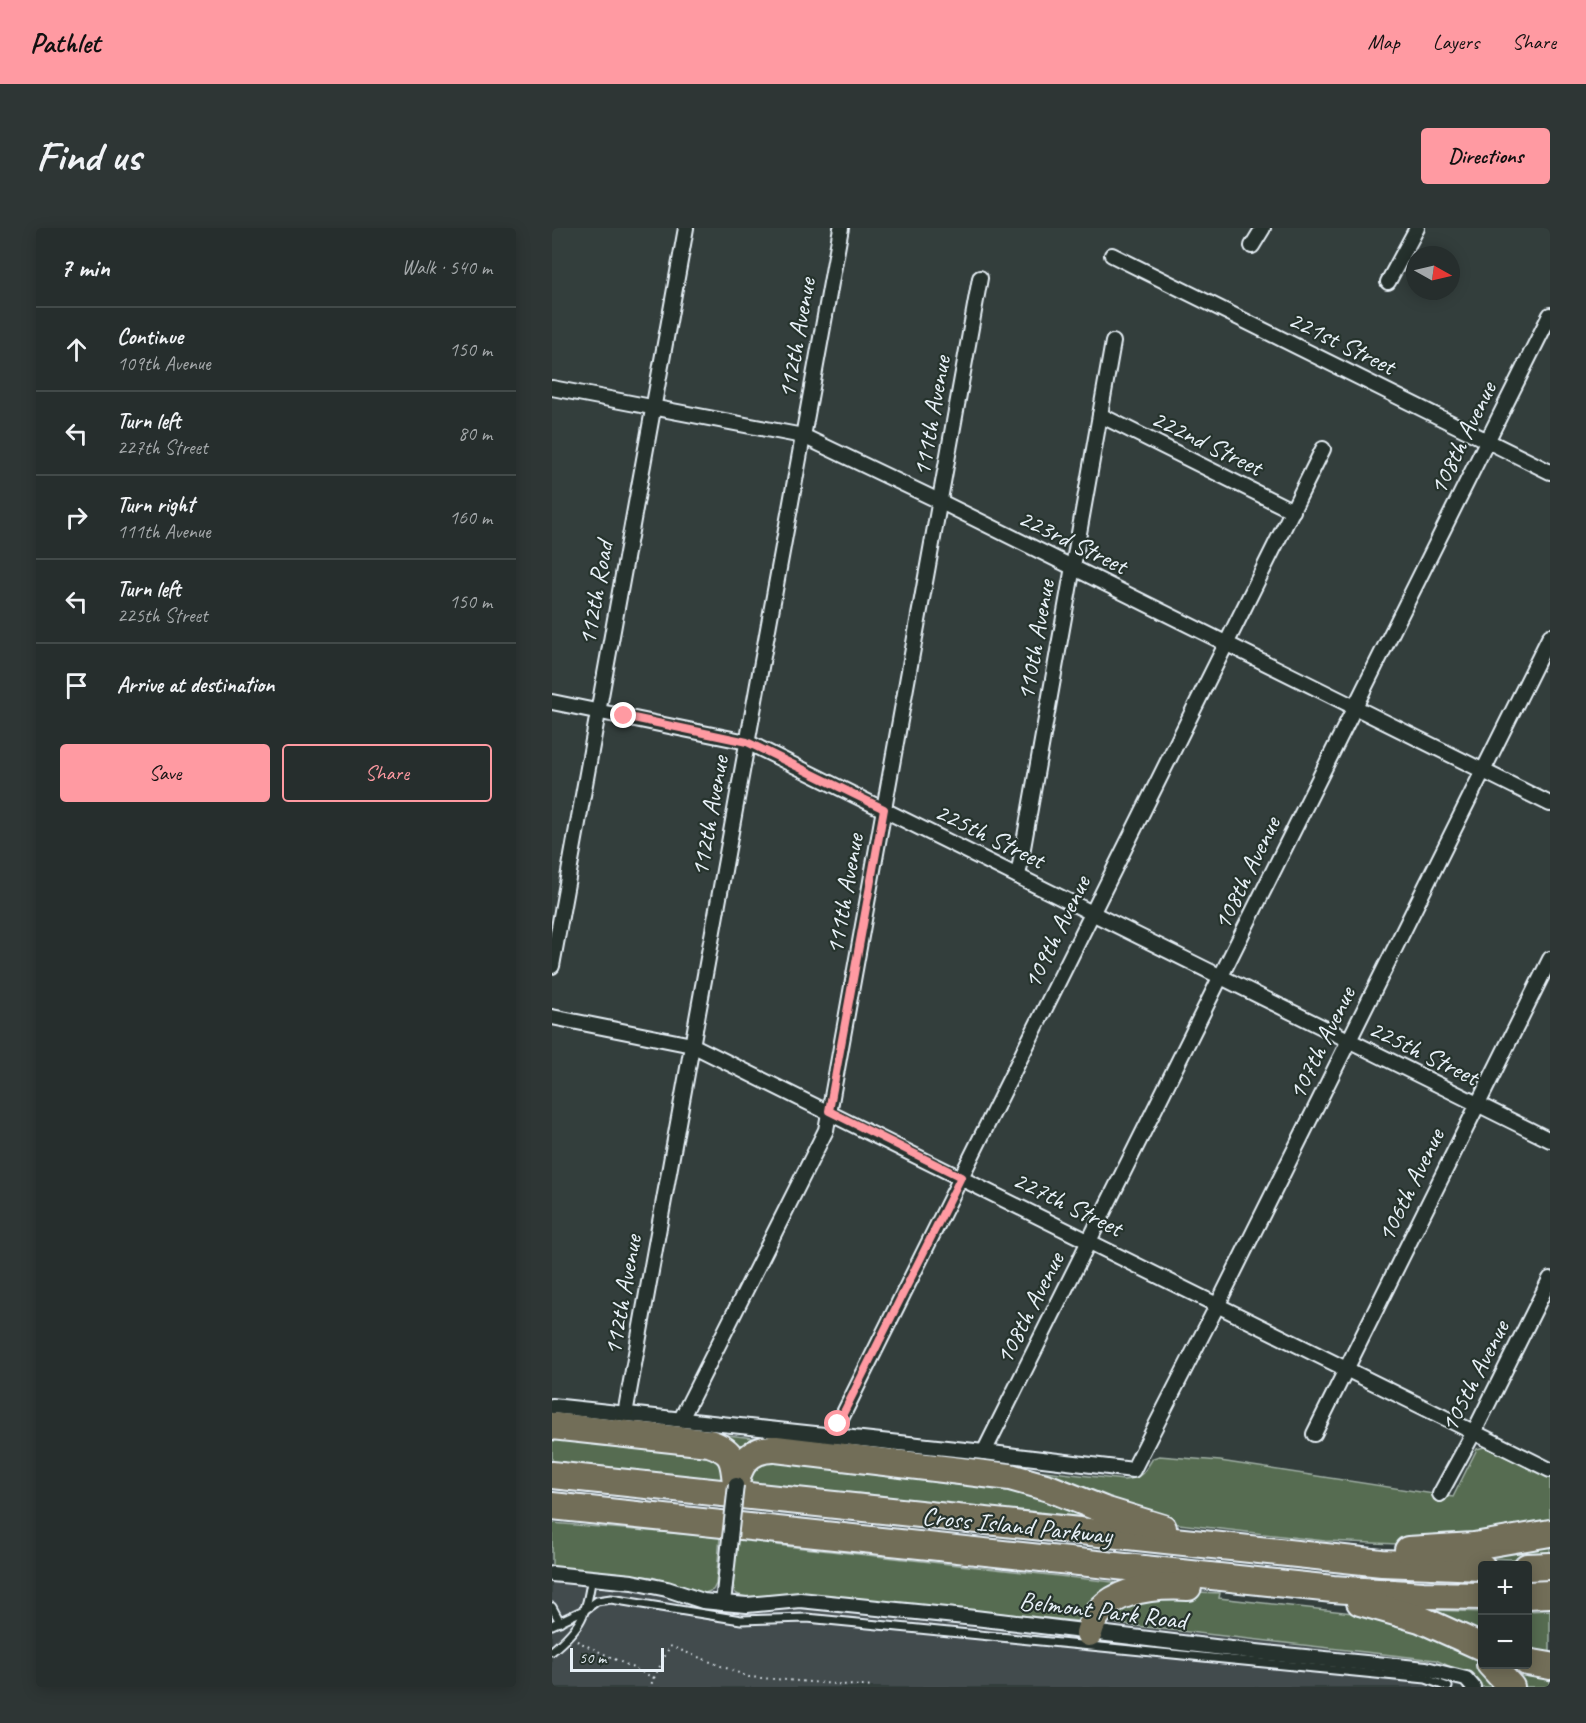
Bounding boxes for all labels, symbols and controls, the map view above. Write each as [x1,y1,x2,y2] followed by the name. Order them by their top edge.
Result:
[30,25,100,60] text: Pathlet
[1367,29,1400,55] text: Map
[1433,29,1479,55] text: Layers
[1512,29,1556,55] text: Share
[1421,128,1550,184] button: Directions
[36,130,141,183] text: Find us
[1406,246,1460,300] north arrow
[60,251,110,284] text: 7 min
[402,255,492,280] text: Walk · 540 m
[770,274,824,401] street label: 112th Avenue
[1283,302,1403,384] street label: 221st Street
[117,323,183,351] text: Continue
[60,333,93,366] icon: ahead
[449,337,492,362] text: 150 m
[117,351,211,376] text: 109th Avenue
[905,352,959,479] street label: 111th Avenue
[1421,375,1505,500] street label: 108th Avenue
[1146,401,1270,485] street label: 222nd Street
[117,407,181,435] text: Turn left
[60,417,93,450] icon: left
[458,421,492,446] text: 80 m
[117,435,208,460] text: 227th Street
[117,491,194,519] text: Turn right
[60,501,93,534] icon: right
[1013,501,1135,583] street label: 223rd Street
[449,505,492,530] text: 160 m
[117,519,211,544] text: 111th Avenue
[570,535,622,648] street label: 112th Road
[117,575,181,603] text: Turn left
[1009,576,1063,703] street label: 110th Avenue
[60,585,93,618] icon: left
[449,589,492,614] text: 150 m
[117,603,208,628] text: 225th Street
[60,669,93,702] icon: arrive
[117,671,274,699] text: Arrive at destination
[610,702,636,728] route end
[60,744,270,802] button: Save
[282,744,492,802] button: Share
[683,752,737,879] street label: 112th Avenue
[930,795,1052,877] street label: 225th Street
[1205,810,1289,935] street label: 108th Avenue
[818,830,872,957] street label: 111th Avenue
[1015,869,1099,994] street label: 109th Avenue
[1280,980,1364,1105] street label: 107th Avenue
[1364,1012,1486,1094] street label: 225th Street
[1369,1122,1453,1247] street label: 106th Avenue
[1008,1163,1130,1245] street label: 227th Street
[596,1231,650,1358] street label: 112th Avenue
[987,1245,1072,1370] street label: 108th Avenue
[1432,1313,1517,1438] street label: 105th Avenue
[824,1410,850,1436] route start
[920,1499,1116,1552] street label: Cross Island Parkway
[1478,1561,1532,1669] map controls
[1478,1561,1532,1615] button: +
[1018,1584,1192,1638] street label: Belmont Park Road
[1478,1615,1532,1669] button: −
[570,1645,664,1672] scale bar
[579,1648,606,1668] text: 50 m

